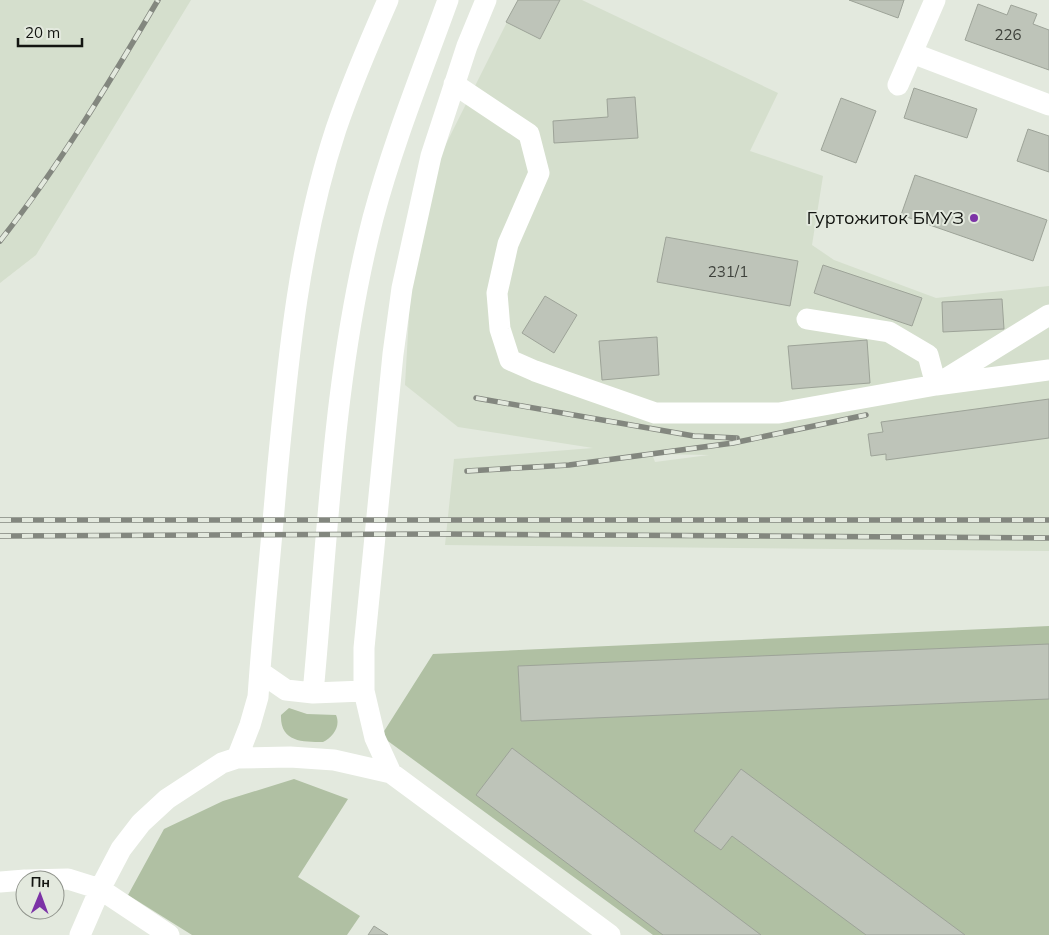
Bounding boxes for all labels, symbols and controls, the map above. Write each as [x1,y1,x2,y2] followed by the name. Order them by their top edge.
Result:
[18,15,81,47] scale bar
[25,23,60,42] text: 20 m
[994,25,1022,44] house number: 226
[807,206,964,229] place label: Гуртожиток БМУЗ
[968,212,980,224] marker: Гуртожиток БМУЗ
[708,262,748,281] house number: 231/1
[15,870,65,920] north arrow
[30,873,50,891] text: Пн

